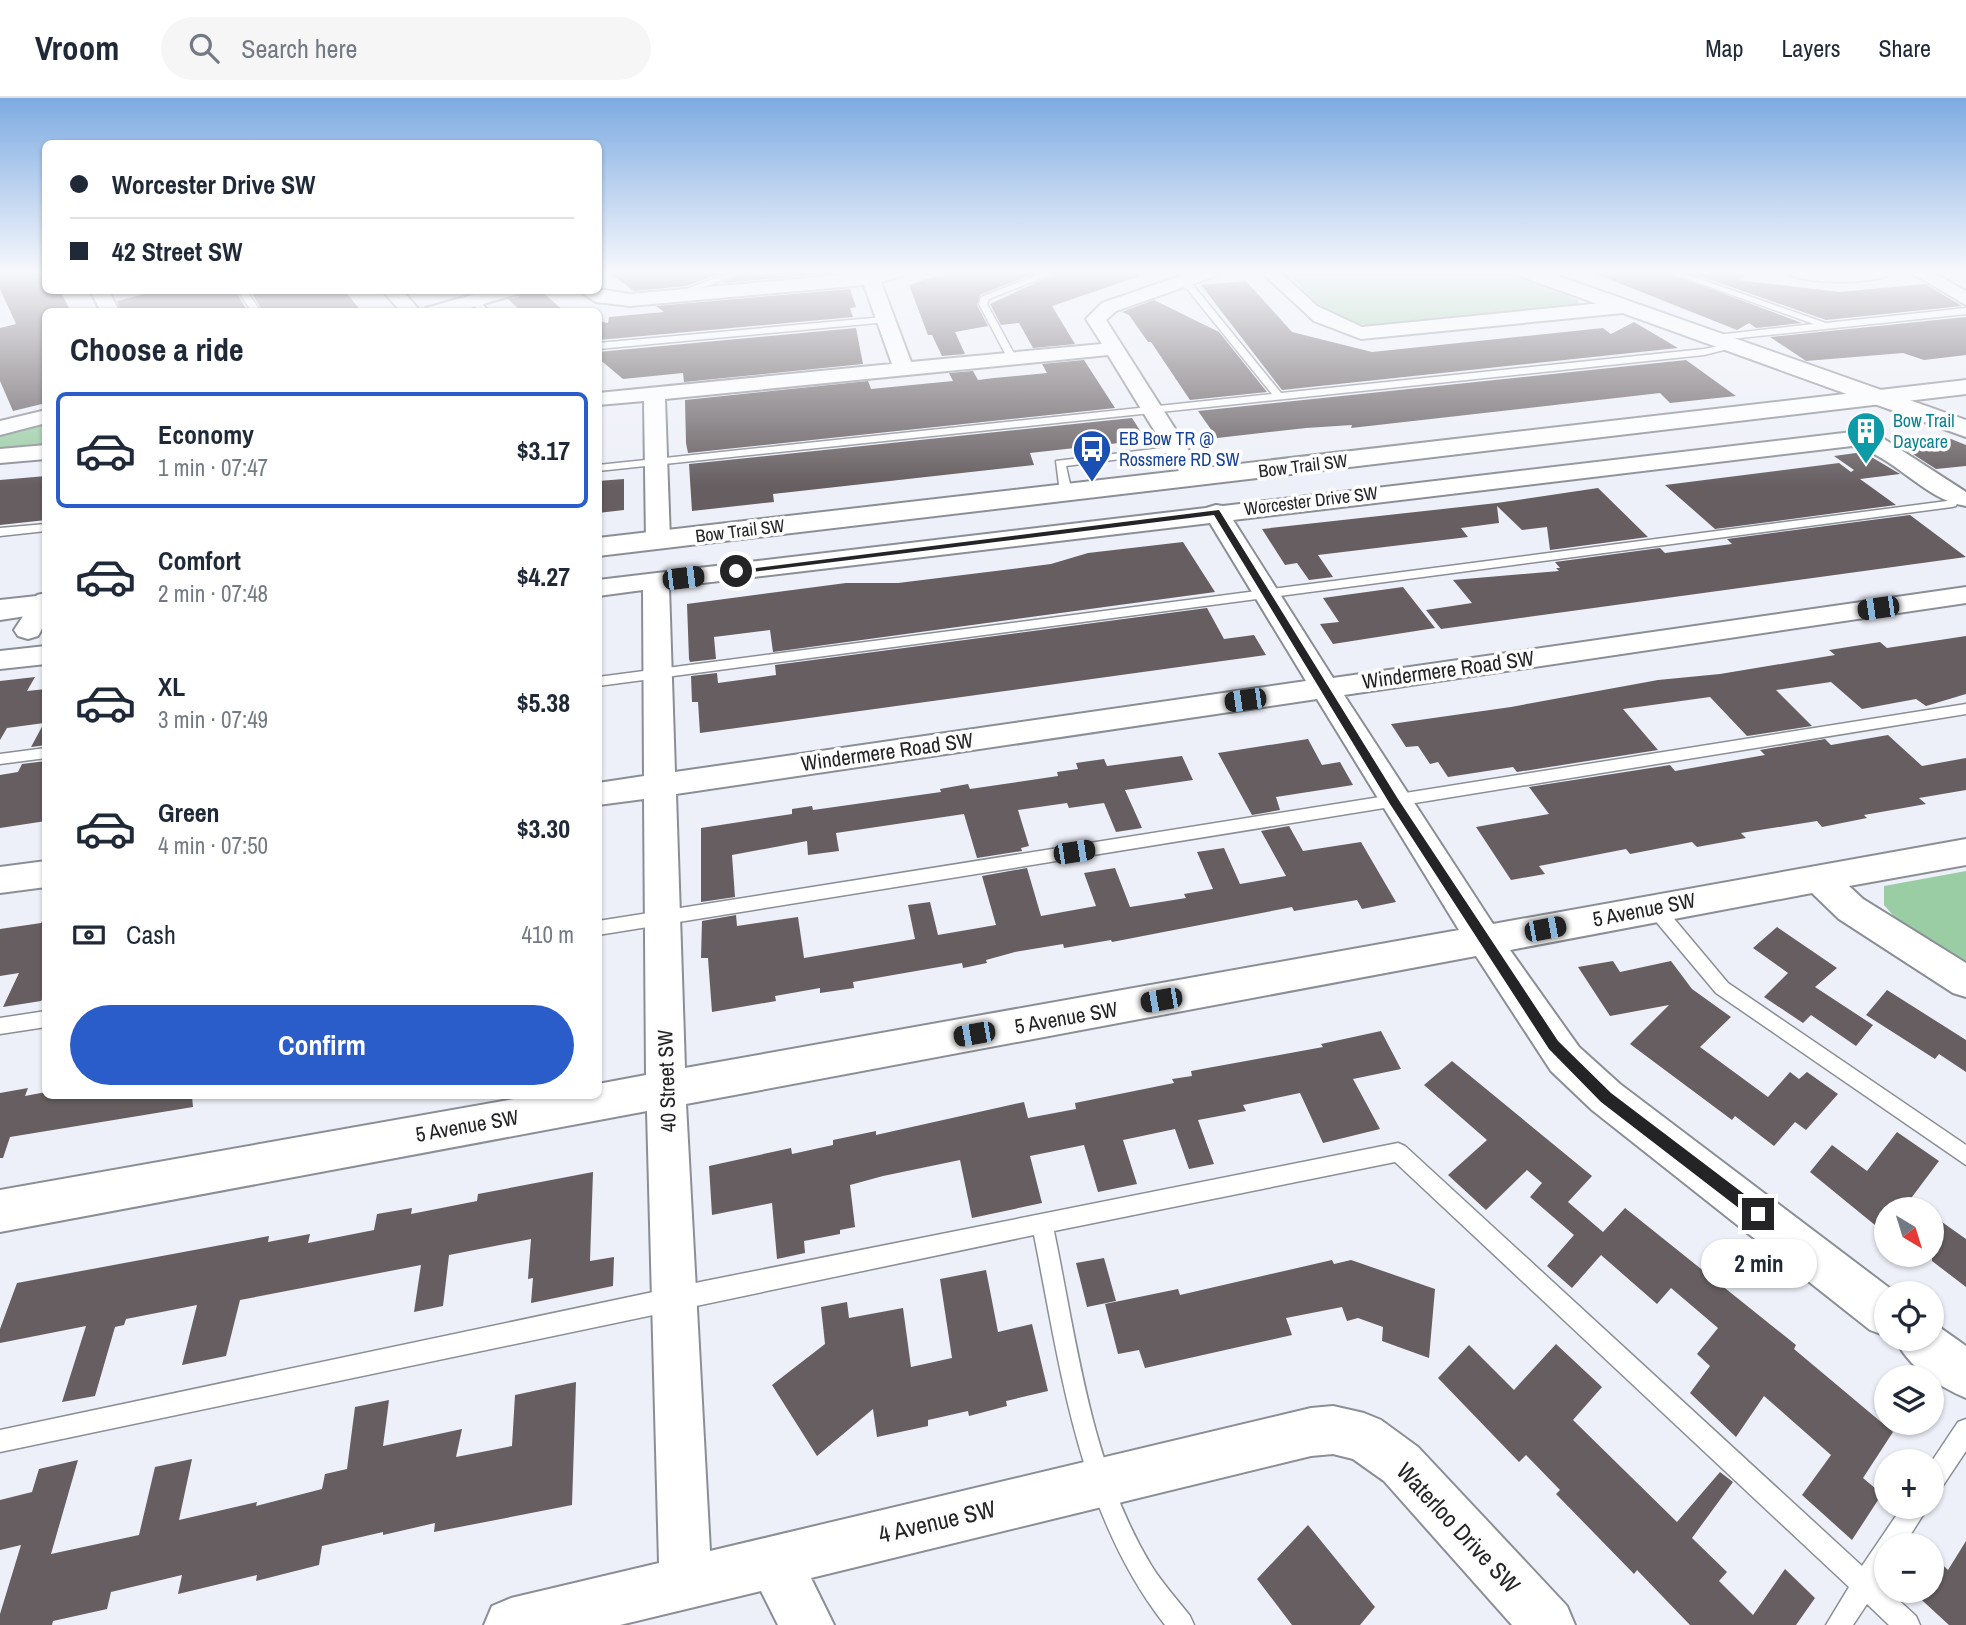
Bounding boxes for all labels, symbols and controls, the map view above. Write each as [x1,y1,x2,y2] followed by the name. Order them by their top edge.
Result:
[161,17,651,80] search box
[35,26,119,70] text: Vroom
[185,29,223,67] icon: search
[241,31,357,66] text: Search here
[1705,32,1743,64] text: Map
[1781,32,1840,64] text: Layers
[1878,32,1931,64] text: Share
[112,167,315,202] text: Worcester Drive SW
[112,234,242,269] text: 42 Street SW
[70,328,244,371] text: Choose a ride
[1893,408,1955,454] place label: Bow Trail Daycare
[1845,410,1887,465] building icon: Bow Trail Daycare
[158,417,254,452] text: Economy
[74,419,137,482] icon: car
[1119,426,1240,472] place label: EB Bow TR @ Rossmere RD SW
[1071,428,1113,483] bus stop icon: EB Bow TR @ Rossmere RD SW
[517,433,570,468] text: $3.17
[1257,448,1349,483] street label: Bow Trail SW
[158,452,268,483] text: 1 min · 07:47
[1243,480,1379,521] street label: Worcester Drive SW
[694,513,786,548] street label: Bow Trail SW
[158,543,241,578] text: Comfort
[74,545,137,608] icon: car
[720,555,752,587] route start
[517,559,570,594] text: $4.27
[661,565,706,591] car
[158,578,268,609] text: 2 min · 07:48
[1856,595,1901,621] car
[1360,643,1536,696] street label: Windermere Road SW
[158,669,185,704] text: XL
[74,671,137,734] icon: car
[517,685,570,720] text: $5.38
[1223,687,1268,713] car
[158,704,268,735] text: 3 min · 07:49
[799,725,975,778] street label: Windermere Road SW
[158,795,220,830] text: Green
[74,797,137,860] icon: car
[517,811,570,846] text: $3.30
[158,830,268,861] text: 4 min · 07:50
[1052,838,1097,866] car
[1590,885,1698,934] street label: 5 Avenue SW
[1523,915,1568,943] car
[70,916,108,954] icon: cash
[126,917,176,952] text: Cash
[522,919,574,950] text: 410 m
[1139,986,1184,1014] car
[1012,994,1120,1041] street label: 5 Avenue SW
[70,1005,574,1085] button: Confirm
[952,1020,997,1048] car
[650,1029,683,1133] street label: 40 Street SW
[413,1102,521,1149] street label: 5 Avenue SW
[1874,1197,1944,1267] north arrow
[1874,1197,1944,1603] map controls
[1742,1198,1774,1230] route end
[1700,1238,1816,1288] callout: 2 min
[1734,1248,1784,1279] text: 2 min
[1874,1281,1944,1351] button: locate
[1874,1365,1944,1435] button: layers
[1874,1449,1944,1519] button: +
[1390,1455,1528,1600] street label: Waterloo Drive SW
[875,1492,999,1550] street label: 4 Avenue SW
[1874,1533,1944,1603] button: −

